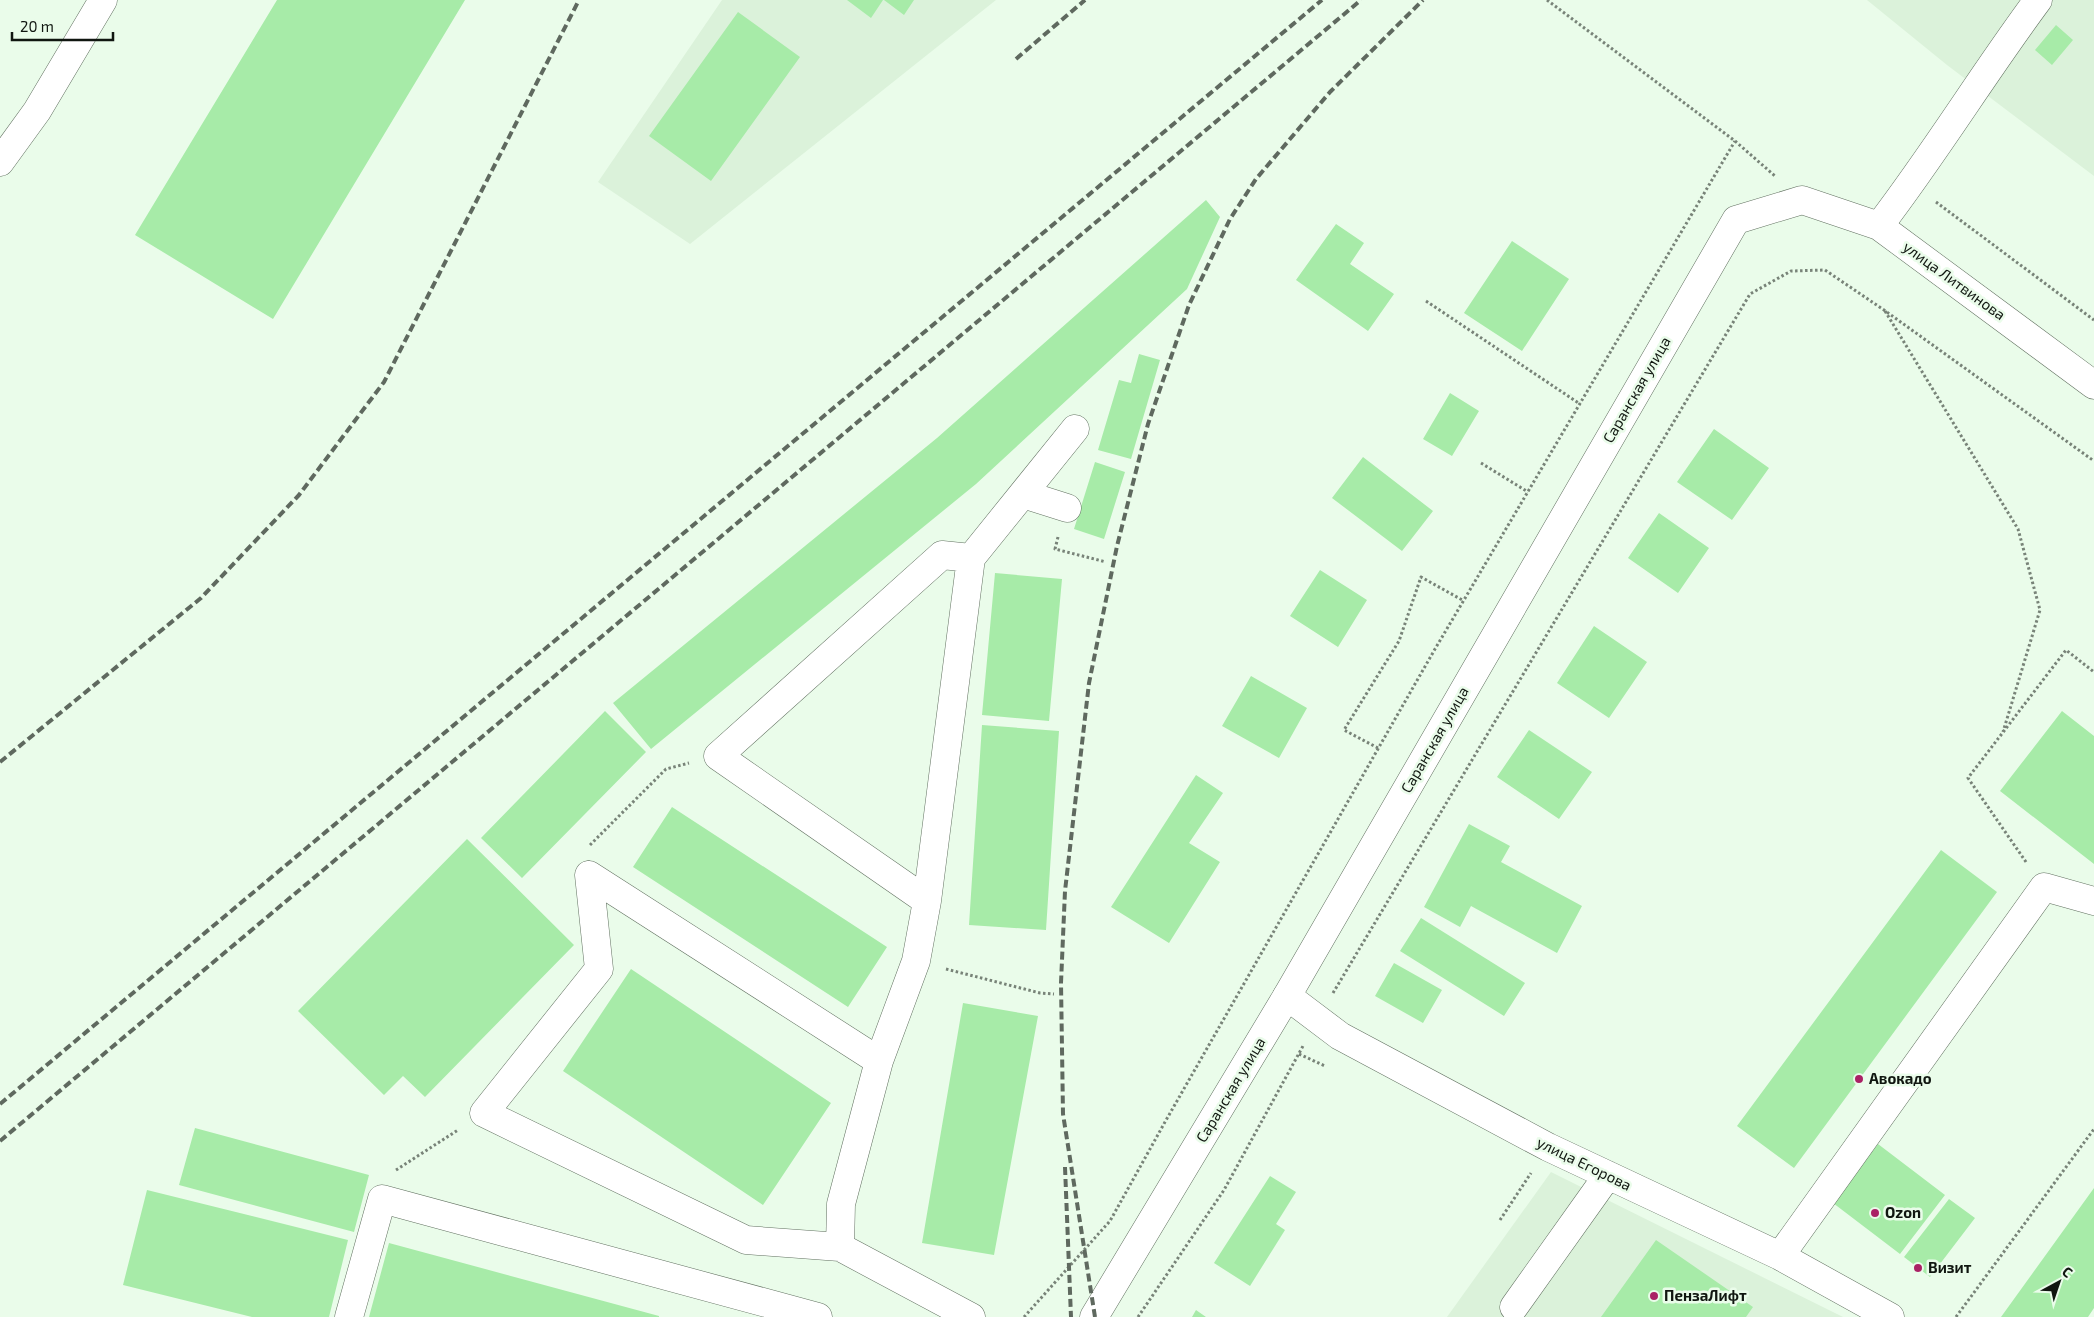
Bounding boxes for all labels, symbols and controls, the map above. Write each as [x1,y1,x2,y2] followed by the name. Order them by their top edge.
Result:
[12,10,114,42] scale bar
[20,17,54,35] text: 20 m
[1899,237,2009,324] street label: улица Литвинова
[1598,333,1675,446] street label: Саранская улица
[1396,683,1473,796] street label: Саранская улица
[1192,1034,1270,1146] street label: Саранская улица
[1869,1069,1932,1087] place label: Авокадо
[1853,1073,1865,1085] marker: Авокадо
[1534,1132,1635,1195] street label: улица Егорова
[1885,1203,1921,1221] place label: Ozon
[1869,1207,1881,1219] marker: Ozon
[2034,1257,2084,1307] north arrow
[1928,1258,1972,1276] place label: Визит
[1912,1262,1924,1274] marker: Визит
[2059,1263,2076,1281] text: С
[1664,1286,1747,1304] place label: ПензаЛифт
[1648,1290,1660,1302] marker: ПензаЛифт

